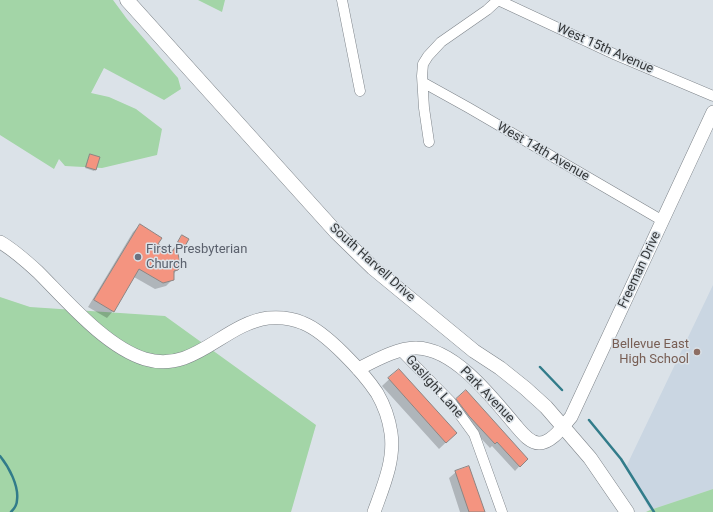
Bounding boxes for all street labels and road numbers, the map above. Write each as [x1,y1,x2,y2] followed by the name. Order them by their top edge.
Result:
[554,21,656,77] street label: West 15th Avenue
[494,119,592,185] street label: West 14th Avenue
[326,221,418,305] street label: South Harvell Drive
[615,229,665,311] street label: Freeman Drive
[402,352,466,422] street label: Gaslight Lane
[456,364,518,426] street label: Park Avenue

